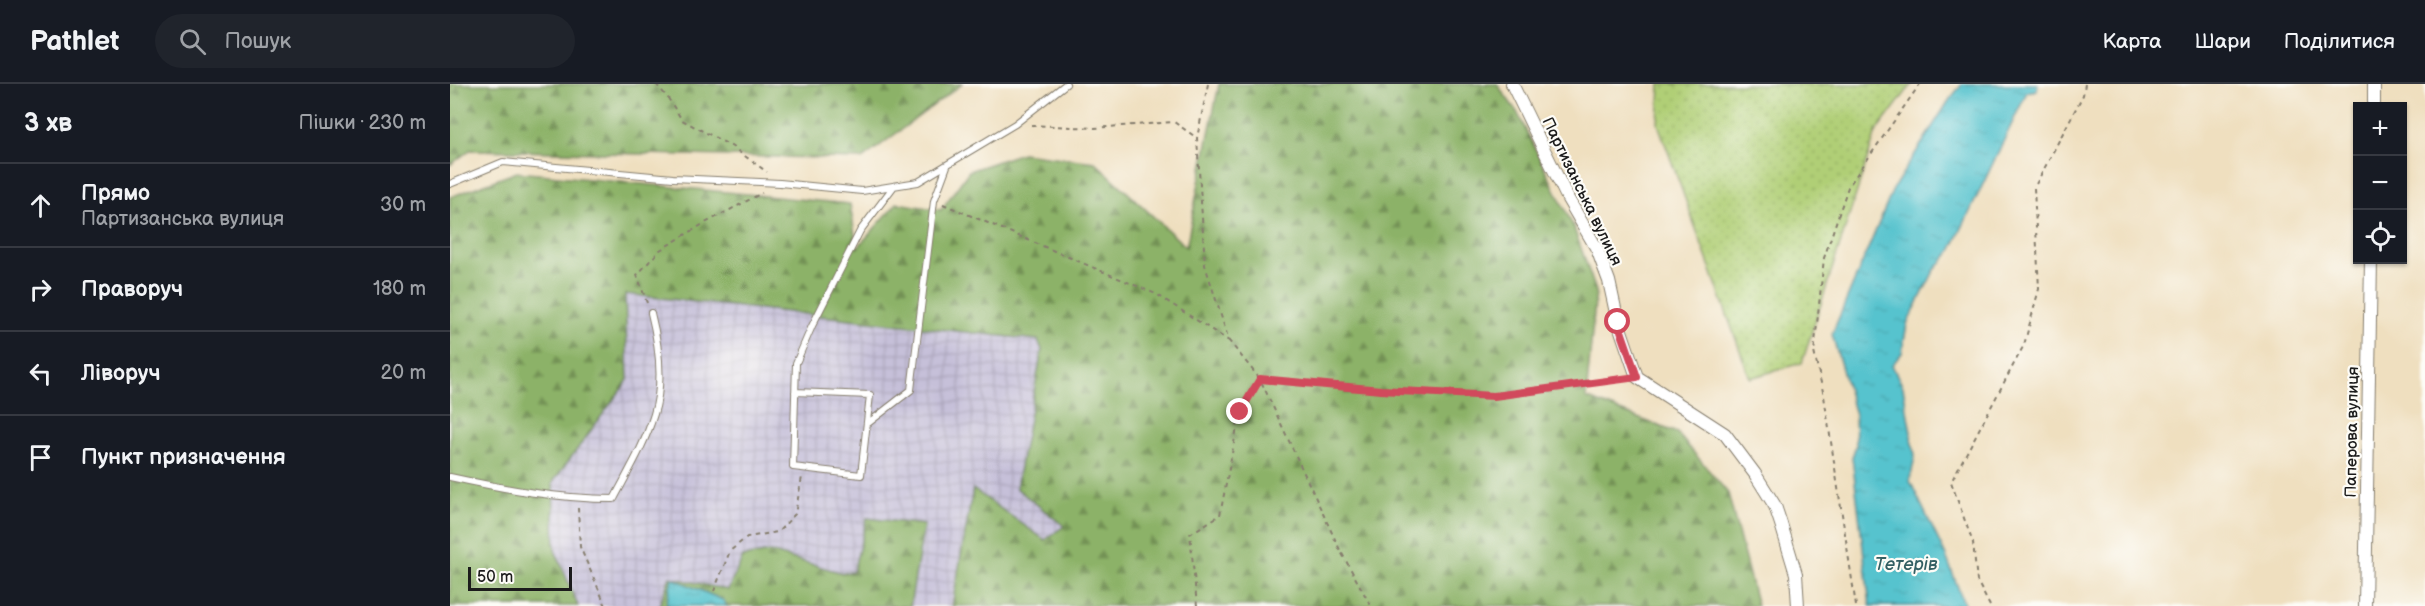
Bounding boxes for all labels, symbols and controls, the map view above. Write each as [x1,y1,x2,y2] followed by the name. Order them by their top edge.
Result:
[155,14,575,68] search box
[30,25,119,58] text: Pathlet
[176,25,209,58] icon: search
[224,28,291,55] text: Пошук
[2102,29,2162,54] text: Карта
[2195,29,2251,54] text: Шари
[2284,29,2395,54] text: Поділитися
[2353,102,2407,264] map controls
[2353,102,2407,156] button: +
[24,108,72,139] text: 3 хв
[298,111,426,135] text: Пішки · 230 m
[1537,114,1626,269] street label: Партизанська вулиця
[2353,156,2407,210] button: −
[81,180,150,207] text: Прямо
[24,189,57,222] icon: ahead
[380,193,426,217] text: 30 m
[81,207,284,231] text: Партизанська вулиця
[2353,210,2407,264] button: locate
[24,273,57,306] icon: right
[81,276,183,303] text: Праворуч
[373,277,426,301] text: 180 m
[1604,308,1630,334] route start
[24,357,57,390] icon: left
[81,360,161,387] text: Ліворуч
[381,361,426,385] text: 20 m
[2342,366,2363,498] street label: Паперова вулиця
[1226,398,1252,424] route end
[24,441,57,474] icon: arrive
[81,444,286,471] text: Пункт призначення
[1875,554,1938,575] water label: Тетерів
[468,564,572,592] scale bar
[477,568,513,587] text: 50 m

